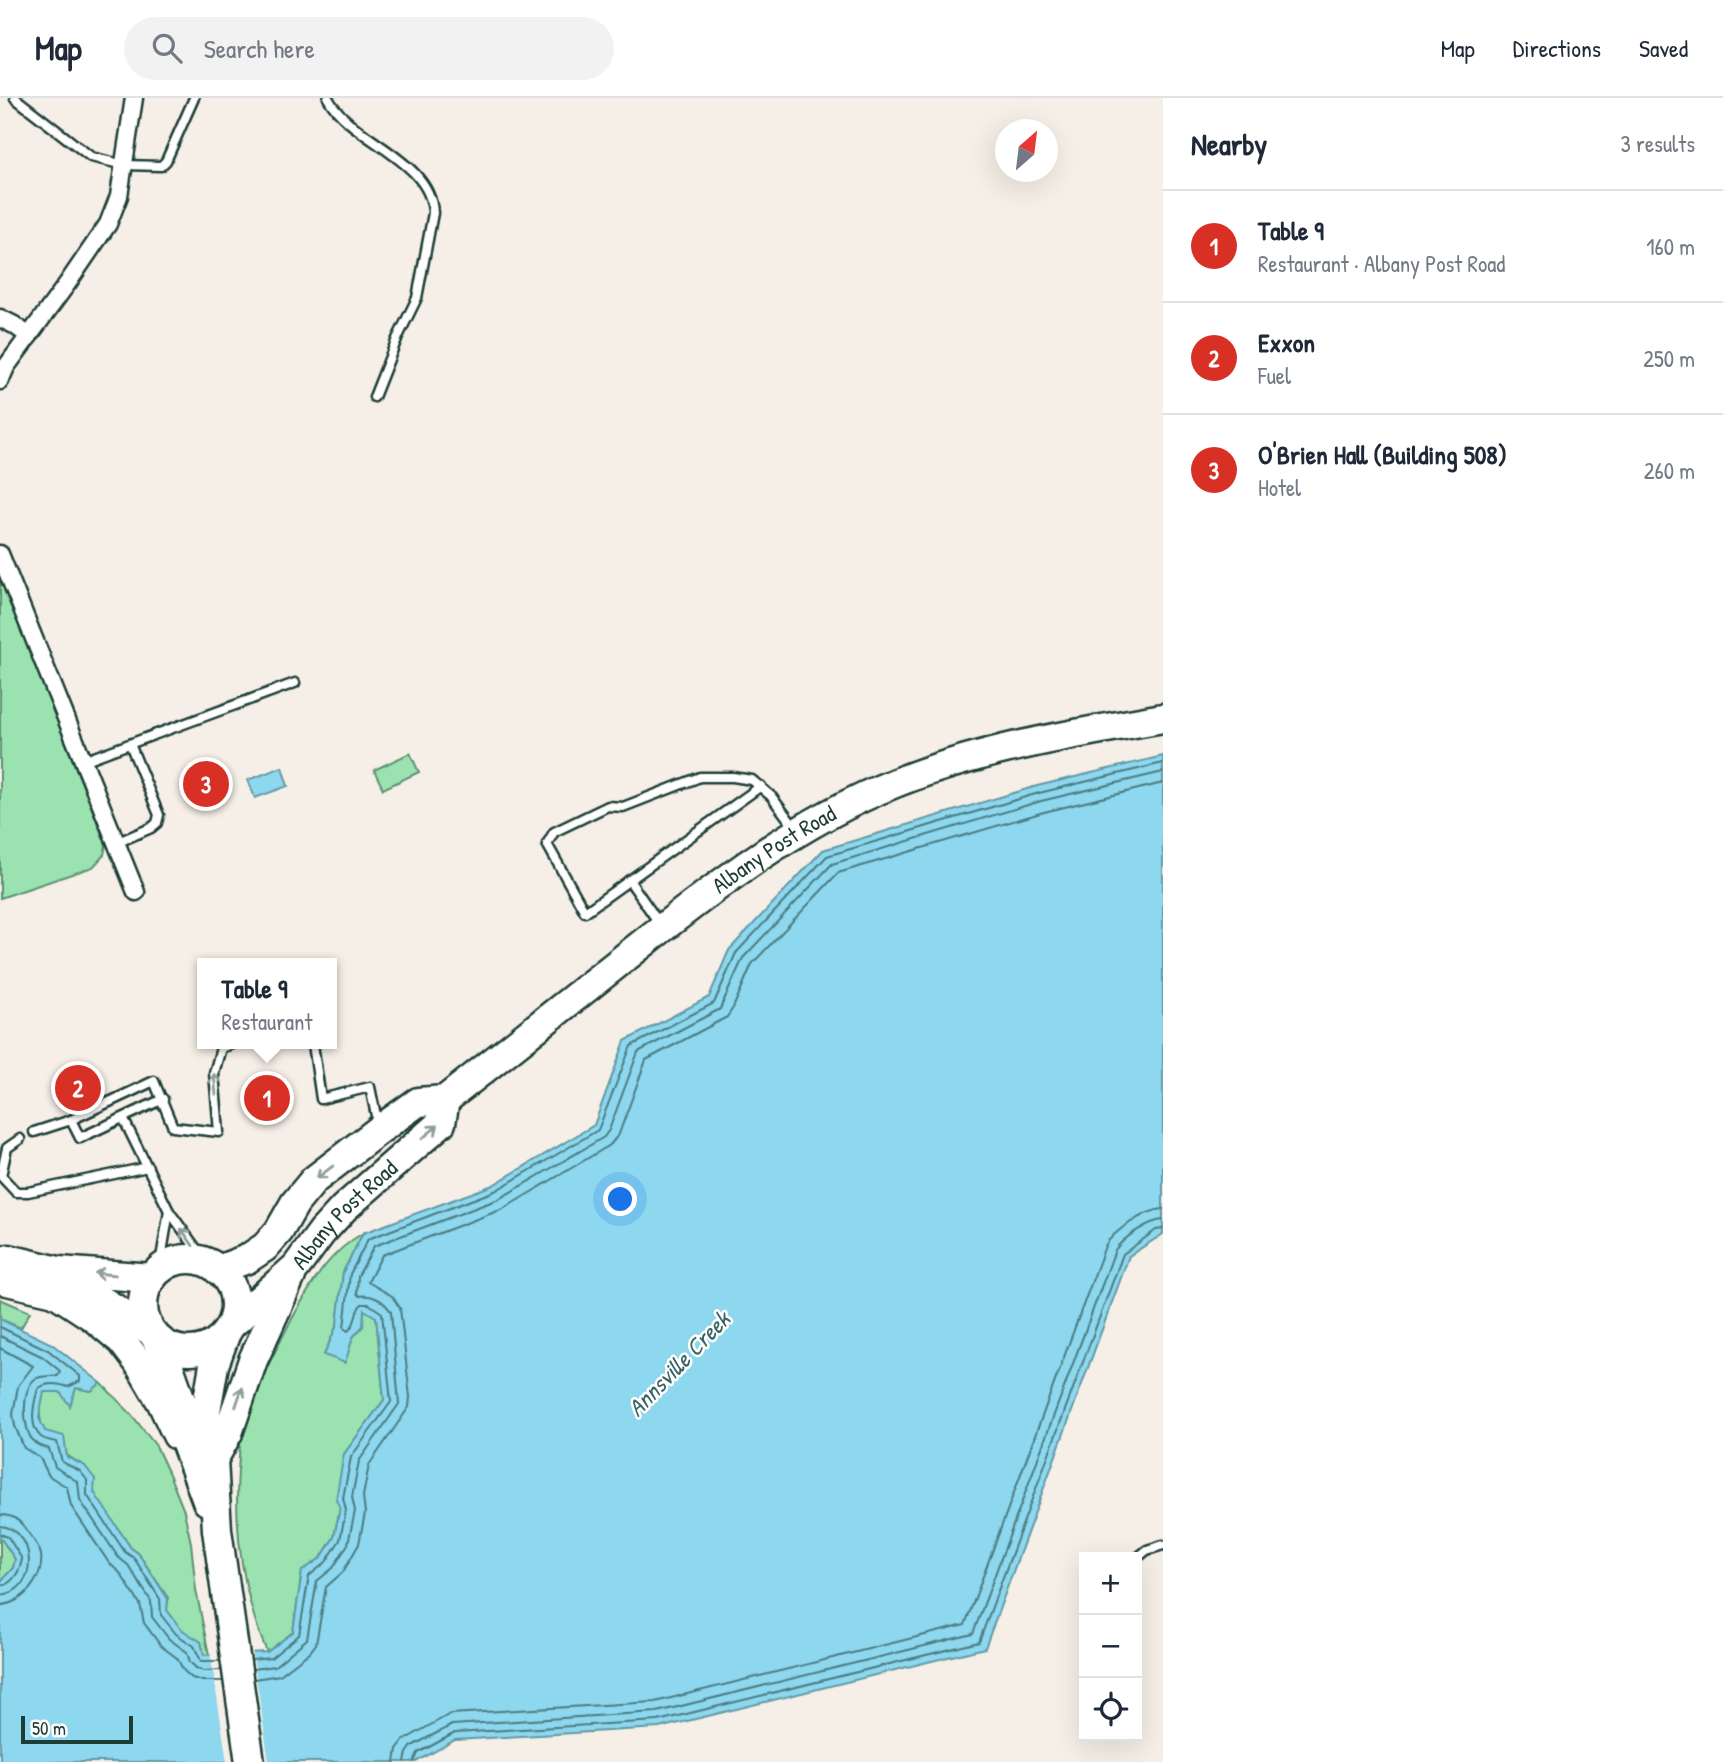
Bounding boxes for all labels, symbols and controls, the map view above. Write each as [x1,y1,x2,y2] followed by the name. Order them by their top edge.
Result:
[124,17,614,80] search box
[35,26,82,70] text: Map
[148,29,186,67] icon: search
[204,31,315,66] text: Search here
[1441,32,1475,64] text: Map
[1513,32,1601,64] text: Directions
[1639,32,1688,64] text: Saved
[995,119,1058,182] north arrow
[1191,124,1267,164] text: Nearby
[1620,128,1695,159] text: 3 results
[1258,213,1324,248] text: Table 9
[1210,231,1218,262] text: 1
[1646,231,1695,262] text: 160 m
[1258,248,1505,279] text: Restaurant · Albany Post Road
[1258,325,1315,360] text: Exxon
[1209,343,1219,374] text: 2
[1643,343,1695,374] text: 250 m
[1258,360,1291,391] text: Fuel
[1258,437,1507,472] text: O'Brien Hall (Building 508)
[1209,455,1219,486] text: 3
[1644,455,1695,486] text: 260 m
[1258,472,1301,503] text: Hotel
[183,758,229,810] pin: 3
[705,797,841,900] street label: Albany Post Road
[197,958,337,1049] popup
[222,971,287,1006] text: Table 9
[222,1006,312,1037] text: Restaurant
[55,1062,101,1114] pin: 2
[244,1072,290,1124] pin: 1
[208,1073,221,1095] one-way arrow
[420,1124,438,1140] one-way arrow
[284,1152,404,1275] street label: Albany Post Road
[316,1164,335,1179] one-way arrow
[603,1182,637,1216] your location
[180,1228,194,1247] one-way arrow
[95,1267,117,1280] one-way arrow
[620,1302,738,1423] water label: Annsville Creek
[234,1387,246,1409] one-way arrow
[1079,1552,1142,1741] map controls
[1079,1552,1142,1615] button: +
[1079,1615,1142,1678] button: −
[1079,1678,1142,1741] button: locate
[21,1713,133,1745] scale bar
[32,1715,66,1741] text: 50 m

